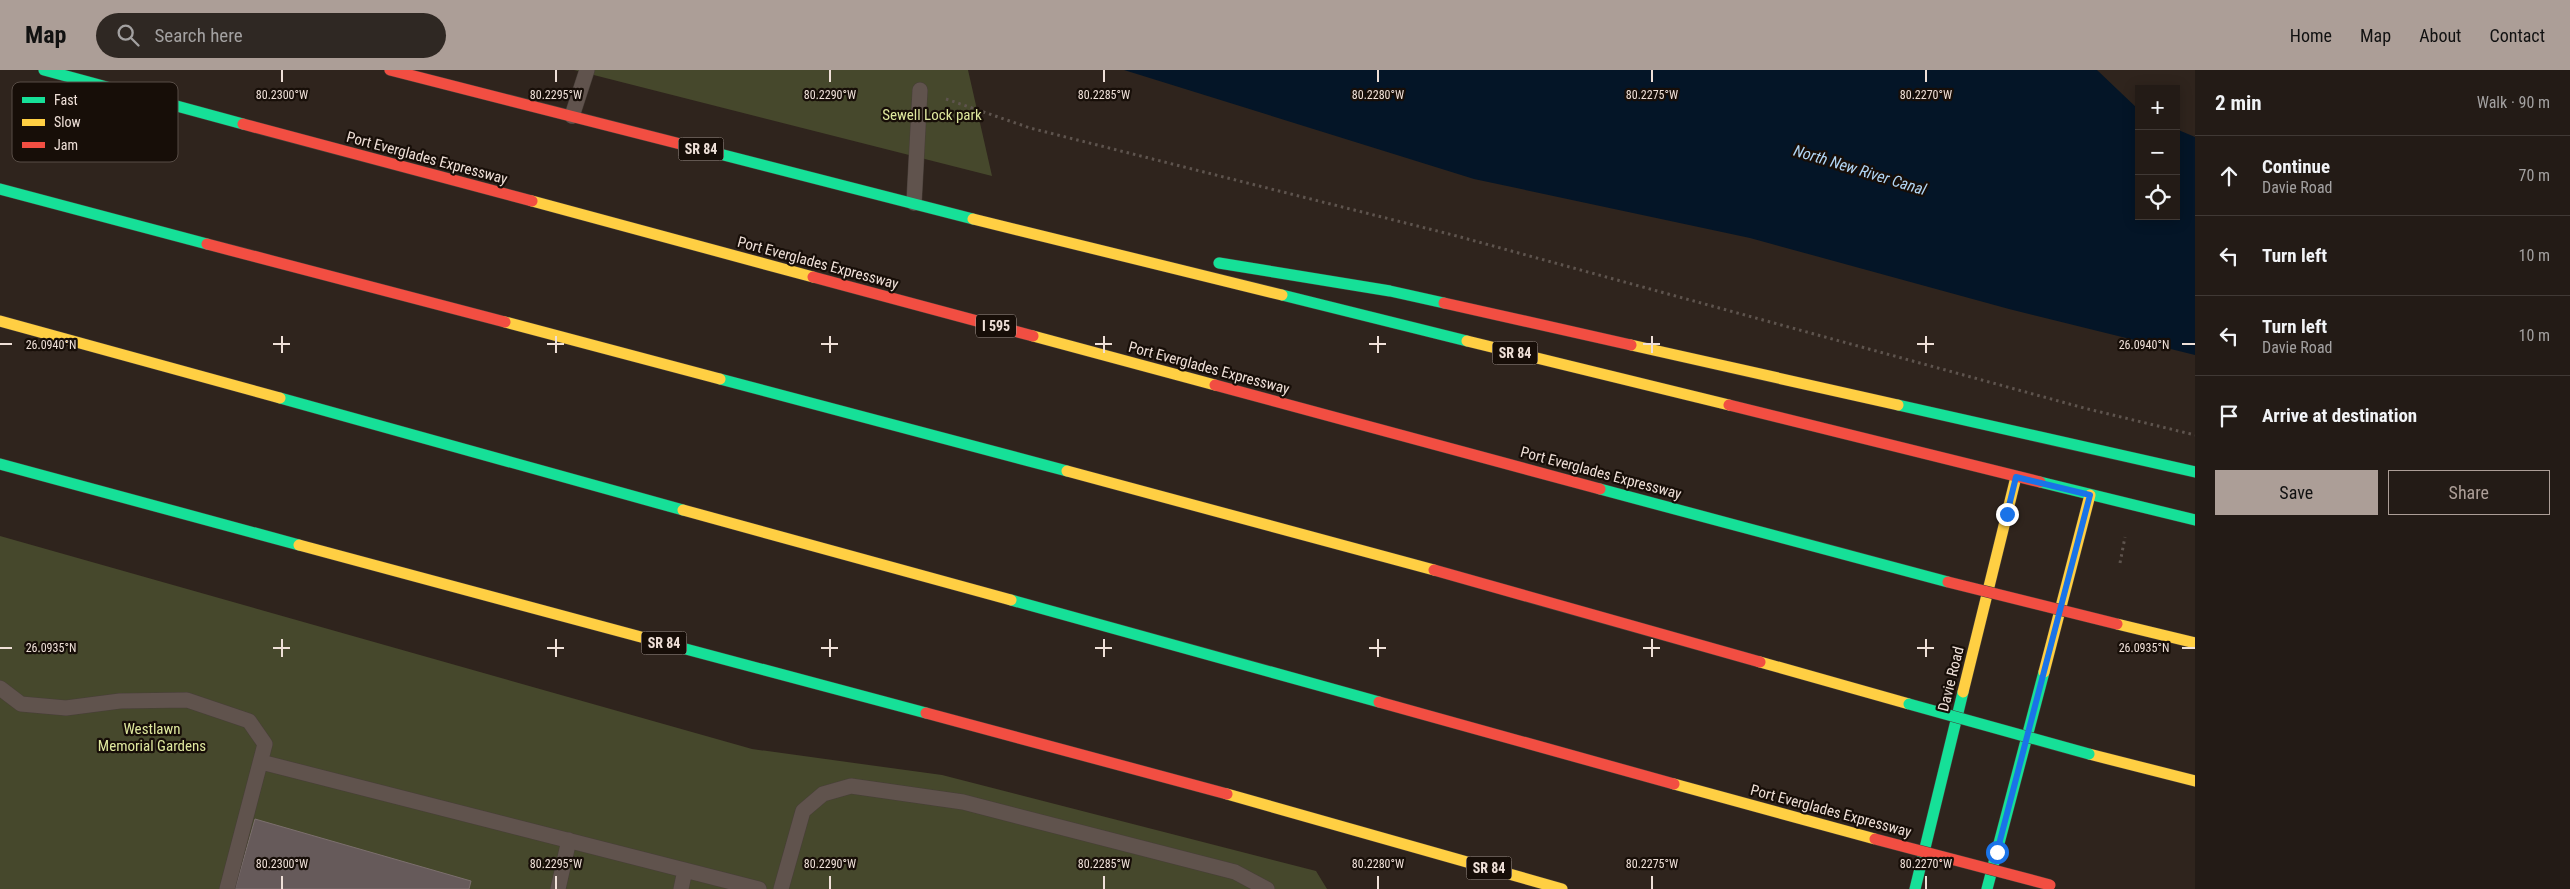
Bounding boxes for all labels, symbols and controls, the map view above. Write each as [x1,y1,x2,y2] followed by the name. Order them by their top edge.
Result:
[96,13,446,58] search box
[25,21,66,49] text: Map
[114,21,142,49] icon: search
[154,24,243,47] text: Search here
[2290,25,2332,46] text: Home
[2360,25,2391,46] text: Map
[2419,25,2461,46] text: About
[2489,25,2545,46] text: Contact
[12,82,178,162] legend
[2135,85,2180,220] map controls
[2135,85,2180,130] button: +
[256,88,308,102] text: 80.2300°W
[530,88,582,102] text: 80.2295°W
[804,88,856,102] text: 80.2290°W
[1078,88,1130,102] text: 80.2285°W
[1352,88,1404,102] text: 80.2280°W
[1626,88,1678,102] text: 80.2275°W
[1900,88,1952,102] text: 80.2270°W
[2215,91,2262,115] text: 2 min
[54,92,78,108] text: Fast
[2477,93,2550,112] text: Walk · 90 m
[882,106,982,124] park label: Sewell Lock park
[54,114,81,130] text: Slow
[344,128,510,188] street label: Port Everglades Expressway
[2135,130,2180,175] button: −
[54,137,78,153] text: Jam
[678,138,724,160] road number: SR 84
[1791,141,1929,199] water label: North New River Canal
[2262,155,2330,178] text: Continue
[2215,162,2243,190] icon: ahead
[2518,166,2550,185] text: 70 m
[2135,175,2180,220] button: locate
[2262,178,2333,197] text: Davie Road
[735,233,901,293] street label: Port Everglades Expressway
[2215,242,2243,270] icon: left
[2262,244,2327,267] text: Turn left
[2518,246,2550,265] text: 10 m
[976,315,1016,338] road number: I 595
[2262,315,2327,338] text: Turn left
[2215,322,2243,350] icon: left
[2518,326,2550,345] text: 10 m
[26,338,76,352] text: 26.0940°N
[1126,338,1292,398] street label: Port Everglades Expressway
[2119,338,2169,352] text: 26.0940°N
[2262,338,2333,357] text: Davie Road
[1492,342,1538,364] road number: SR 84
[2215,402,2243,430] icon: arrive
[2262,404,2417,427] text: Arrive at destination
[1518,443,1684,503] street label: Port Everglades Expressway
[2215,470,2378,515] button: Save
[2388,470,2550,515] button: Share
[1996,503,2019,526] route end
[642,632,686,654] road number: SR 84
[26,641,76,655] text: 26.0935°N
[2119,641,2169,655] text: 26.0935°N
[1934,645,1968,713] street label: Davie Road
[98,720,206,755] park label: Westlawn Memorial Gardens
[1748,781,1914,841] street label: Port Everglades Expressway
[1986,841,2009,864] route start
[1466,856,1512,880] road number: SR 84
[256,857,308,871] text: 80.2300°W
[530,857,582,871] text: 80.2295°W
[804,857,856,871] text: 80.2290°W
[1078,857,1130,871] text: 80.2285°W
[1352,857,1404,871] text: 80.2280°W
[1626,857,1678,871] text: 80.2275°W
[1900,857,1952,871] text: 80.2270°W

